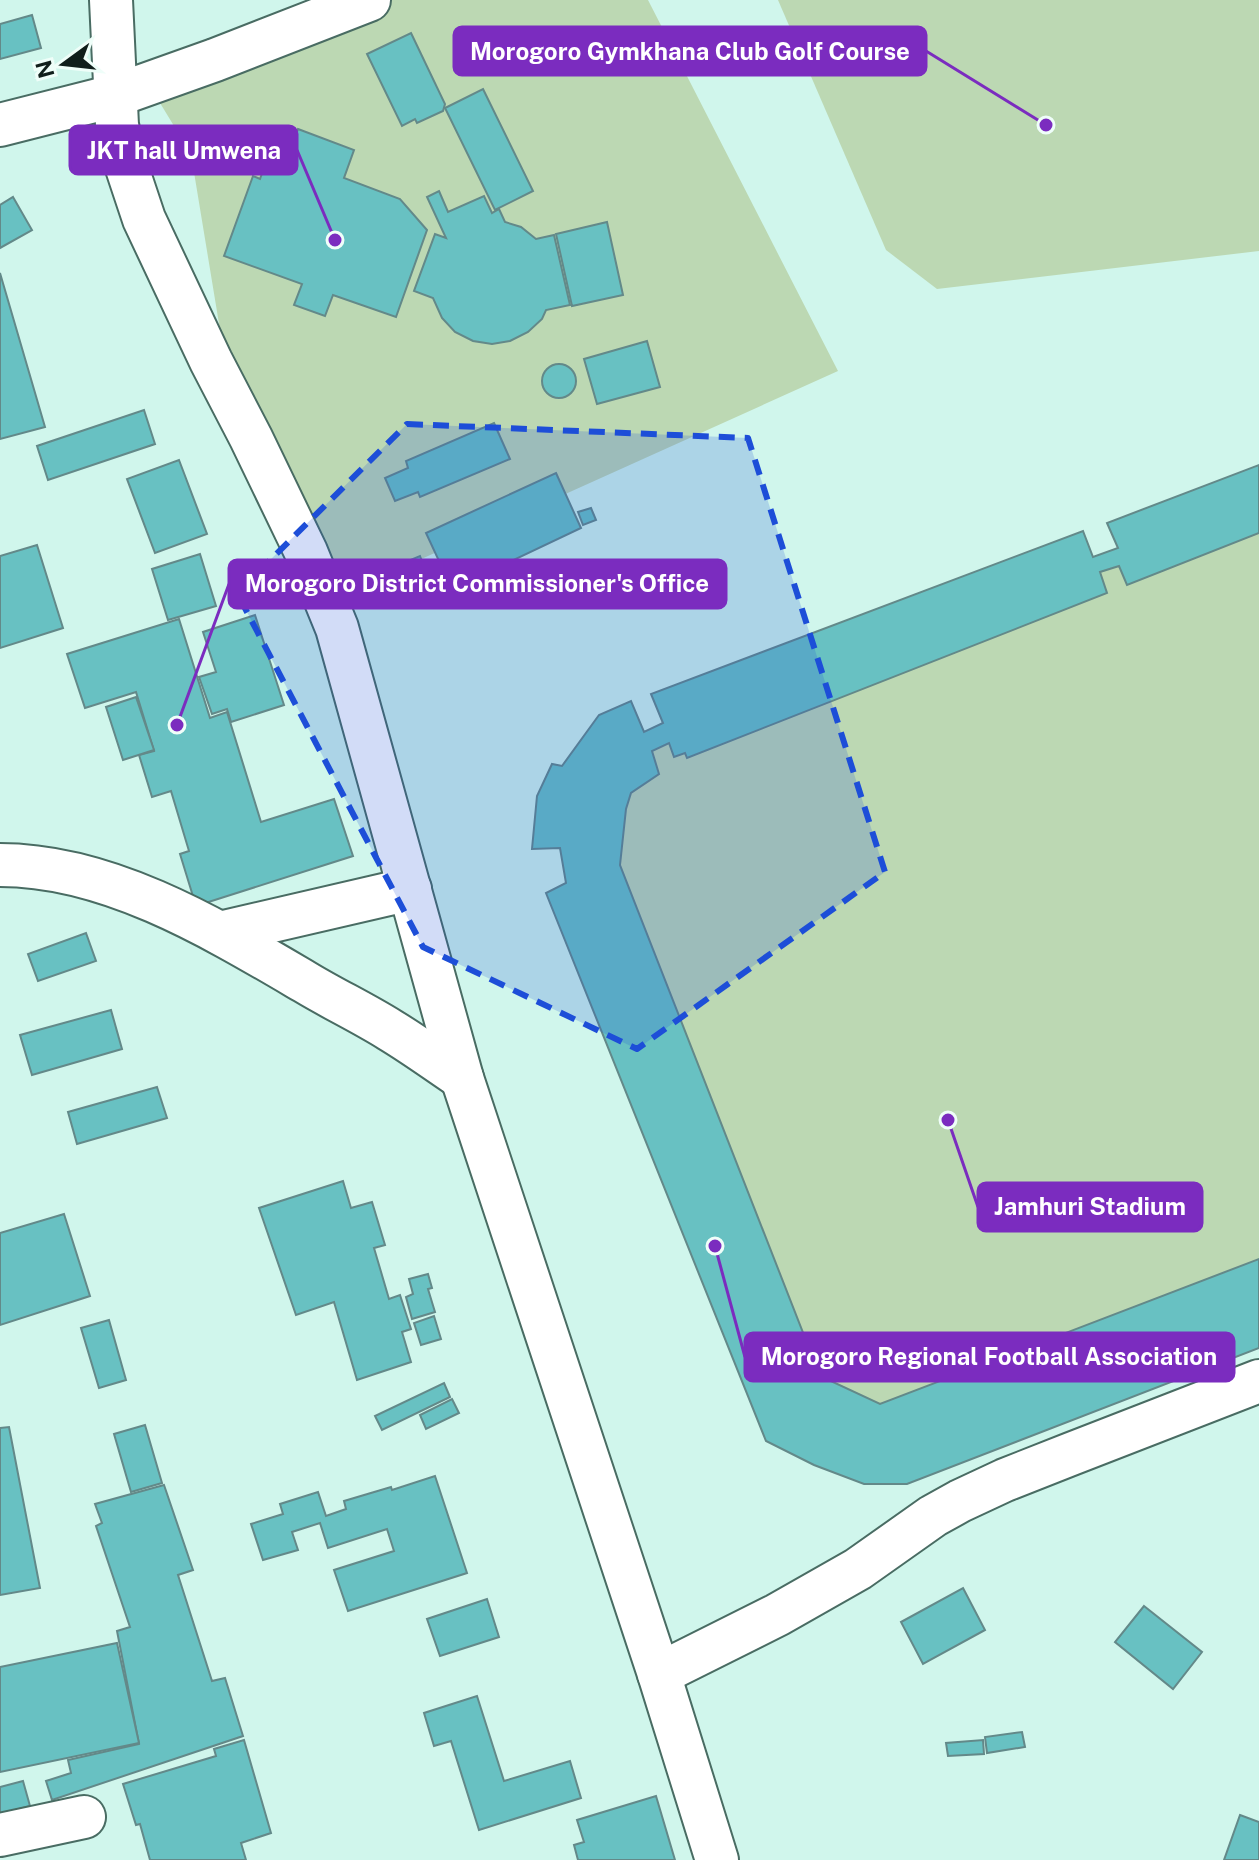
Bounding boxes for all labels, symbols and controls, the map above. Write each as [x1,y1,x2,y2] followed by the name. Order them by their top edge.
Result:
[24,24,104,104] north arrow
[454,27,926,75] callout: Morogoro Gymkhana Club Golf Course
[470,37,910,65] text: Morogoro Gymkhana Club Golf Course
[30,57,59,81] text: N
[70,126,297,174] callout: JKT hall Umwena
[87,136,281,164] text: JKT hall Umwena
[229,560,726,608] callout: Morogoro District Commissioner's Office
[245,569,709,597] text: Morogoro District Commissioner's Office
[978,1183,1202,1231] callout: Jamhuri Stadium
[994,1192,1186,1220] text: Jamhuri Stadium
[745,1333,1234,1381] callout: Morogoro Regional Football Association
[761,1342,1217,1370] text: Morogoro Regional Football Association

